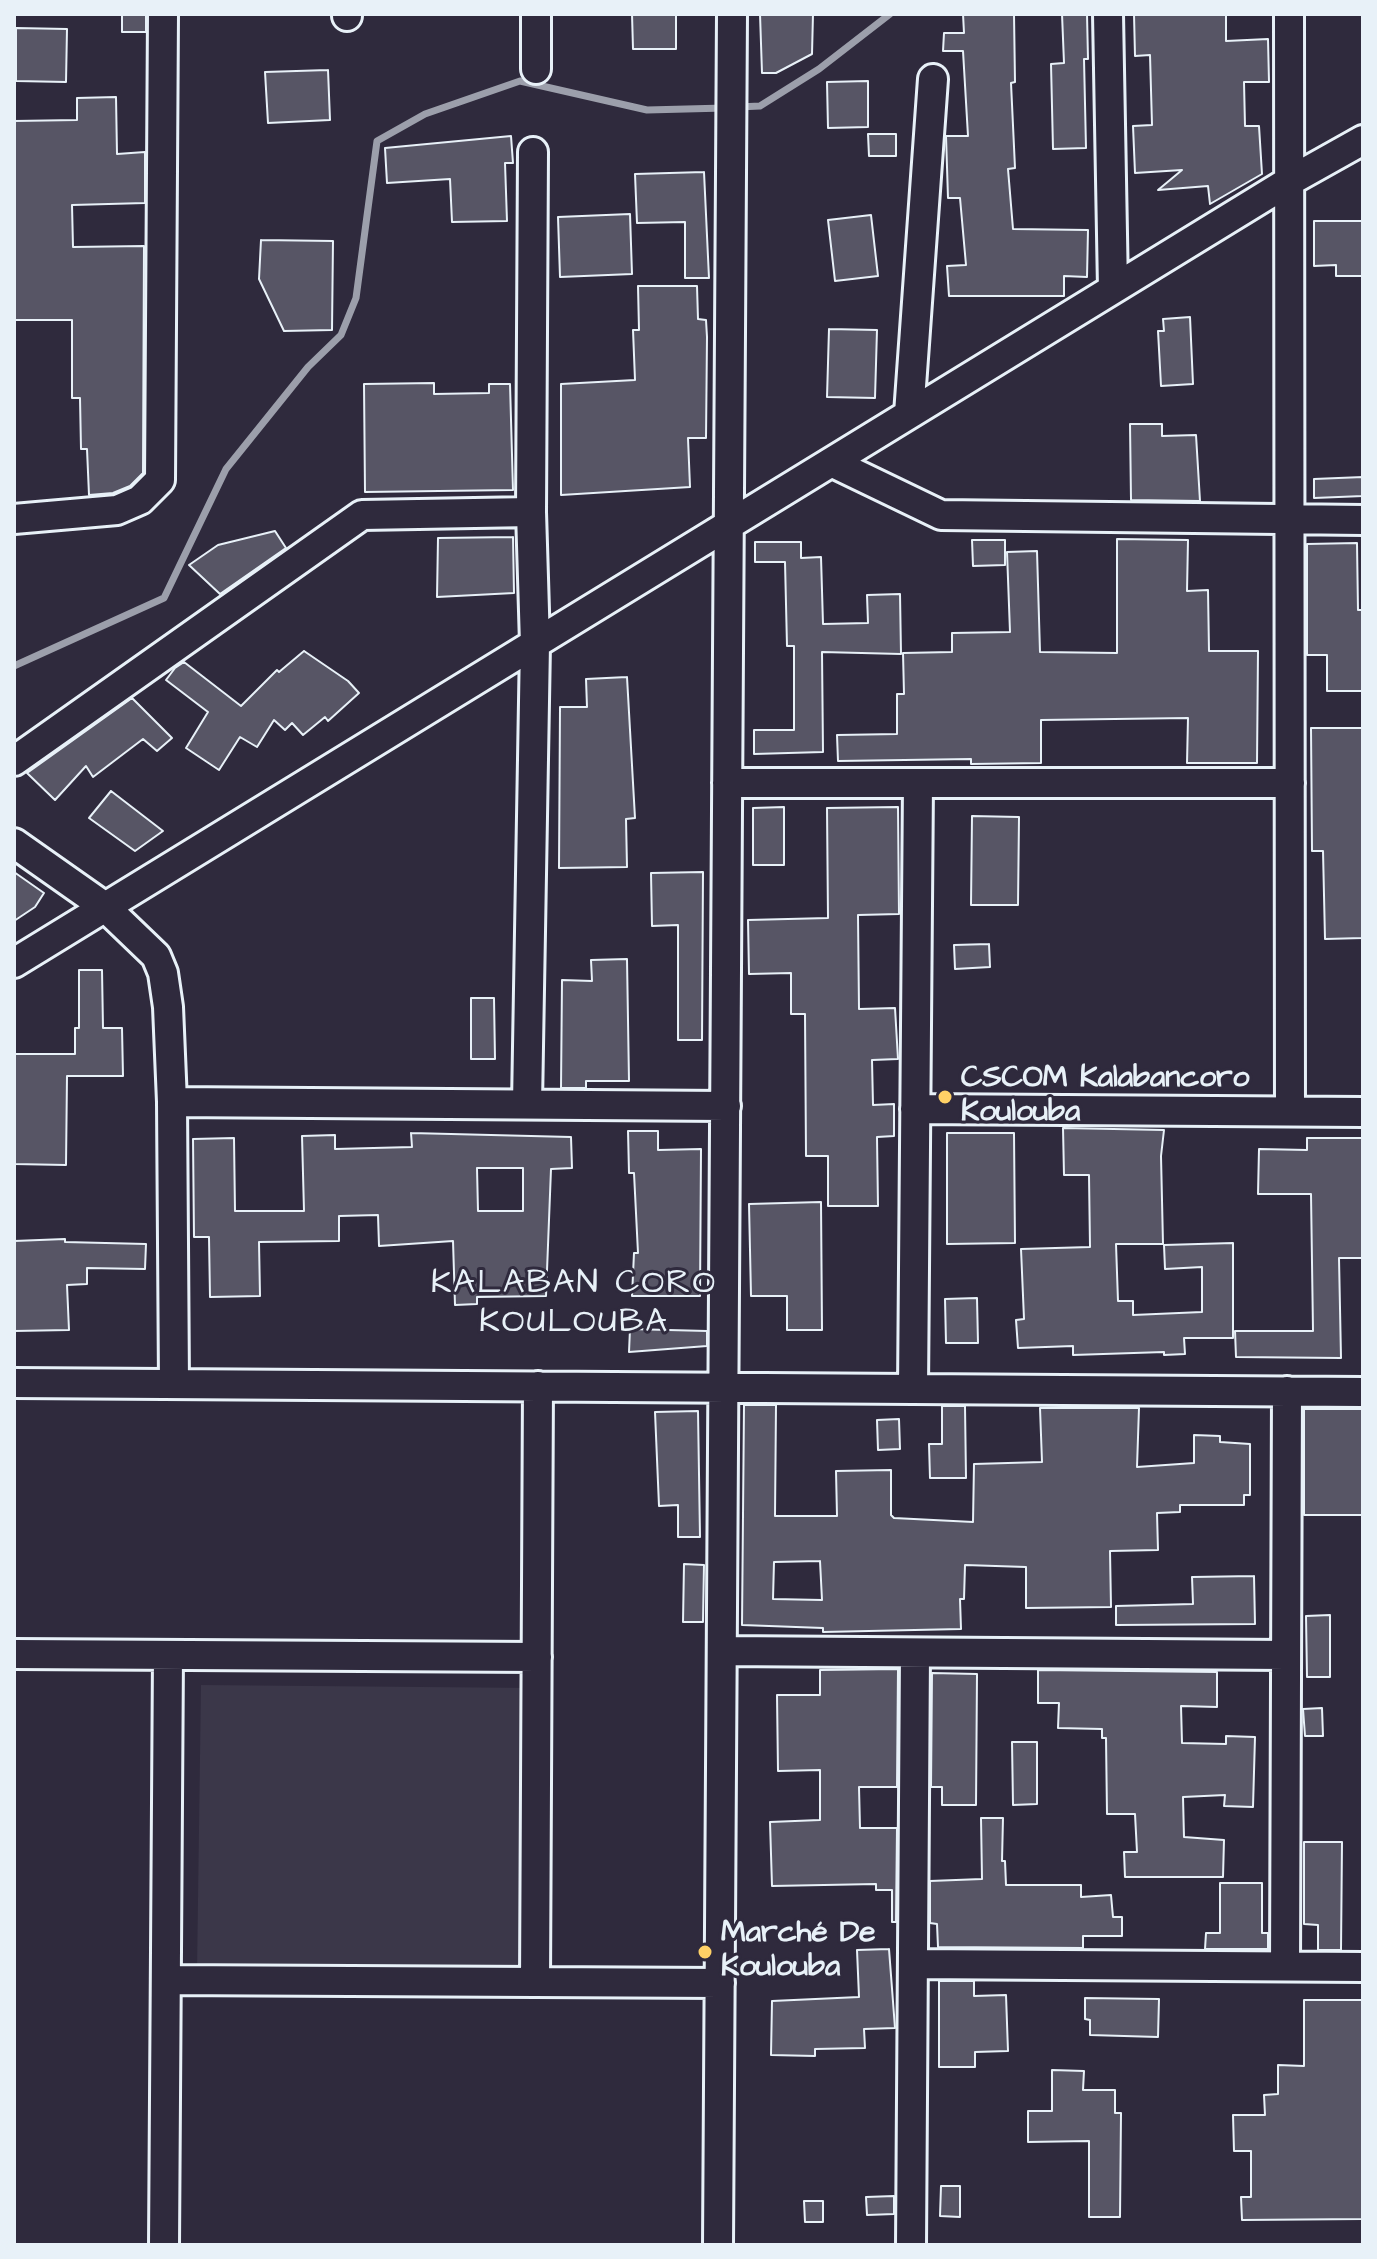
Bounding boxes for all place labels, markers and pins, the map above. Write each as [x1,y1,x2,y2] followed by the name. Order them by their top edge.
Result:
[961,1062,1249,1132] place label: CSCOM Kalabancoro Koulouba
[936,1088,954,1106] marker: CSCOM Kalabancoro Koulouba
[721,1917,875,1988] place label: Marché De Koulouba
[696,1943,714,1961] marker: Marché De Koulouba

